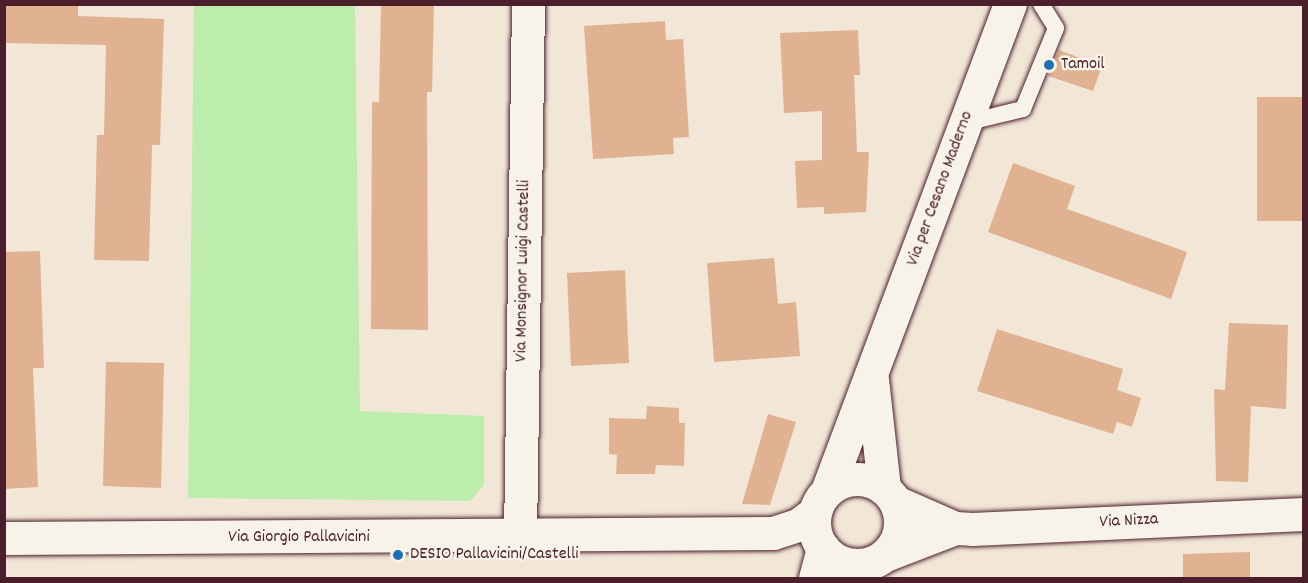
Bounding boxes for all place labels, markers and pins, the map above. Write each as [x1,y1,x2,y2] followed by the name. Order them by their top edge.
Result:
[1061,54,1105,76] place label: Tamoil
[1042,58,1056,72] marker: Tamoil
[410,544,578,566] place label: DESIO Pallavicini/Castelli
[391,548,405,562] marker: DESIO Pallavicini/Castelli

